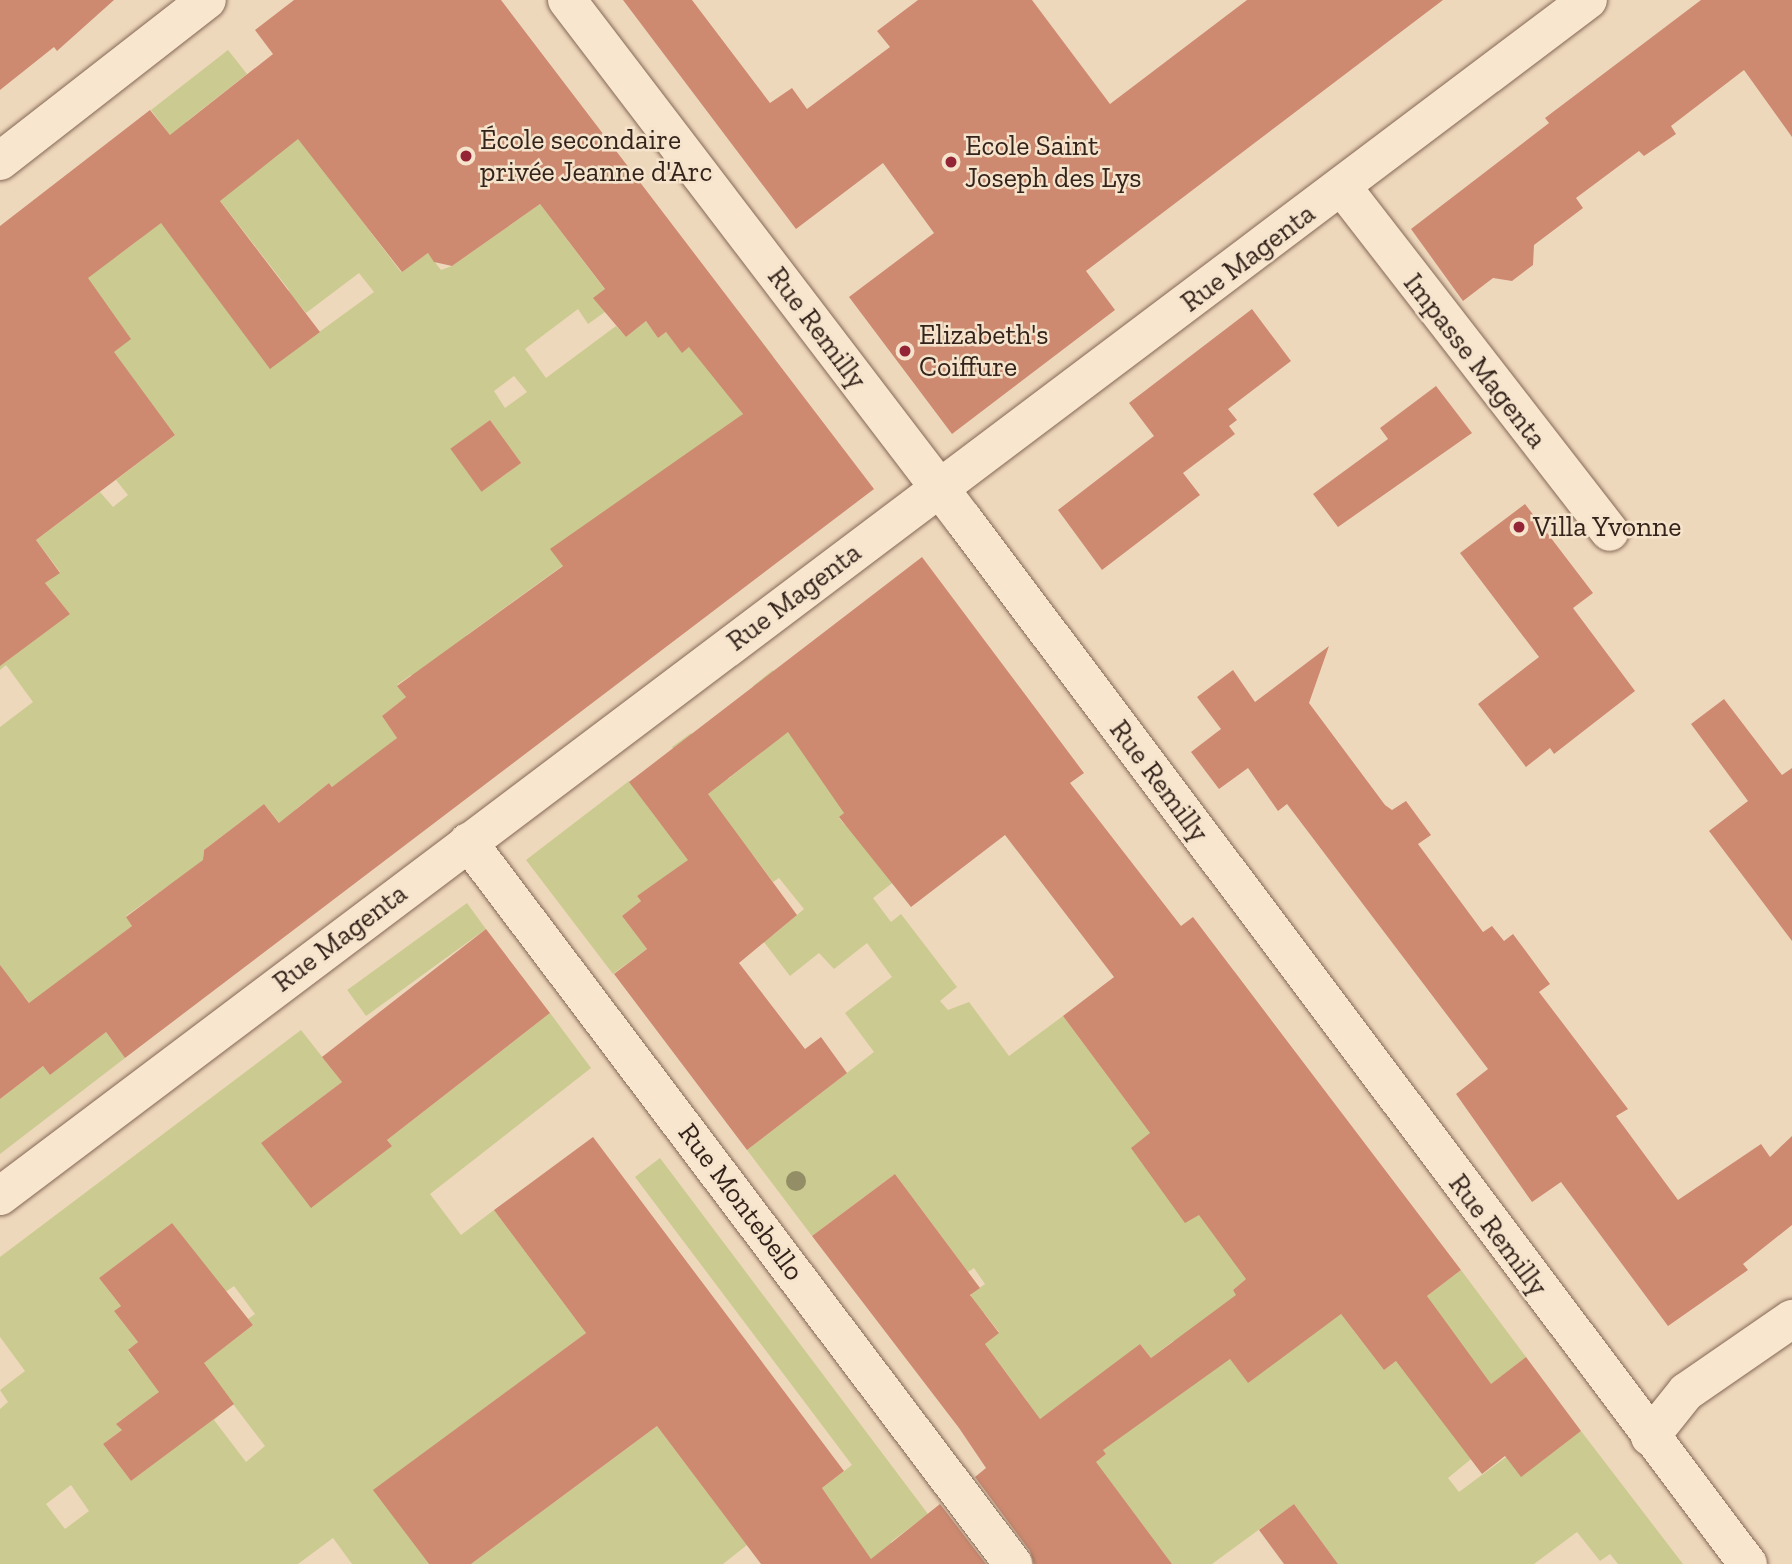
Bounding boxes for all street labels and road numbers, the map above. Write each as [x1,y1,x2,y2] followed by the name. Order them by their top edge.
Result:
[1174,197,1322,319] street label: Rue Magenta
[760,261,874,395] street label: Rue Remilly
[1396,267,1554,455] street label: Impasse Magenta
[720,536,868,658] street label: Rue Magenta
[1102,714,1216,848] street label: Rue Remilly
[266,877,414,999] street label: Rue Magenta
[671,1117,811,1287] street label: Rue Montebello
[1441,1168,1555,1302] street label: Rue Remilly

